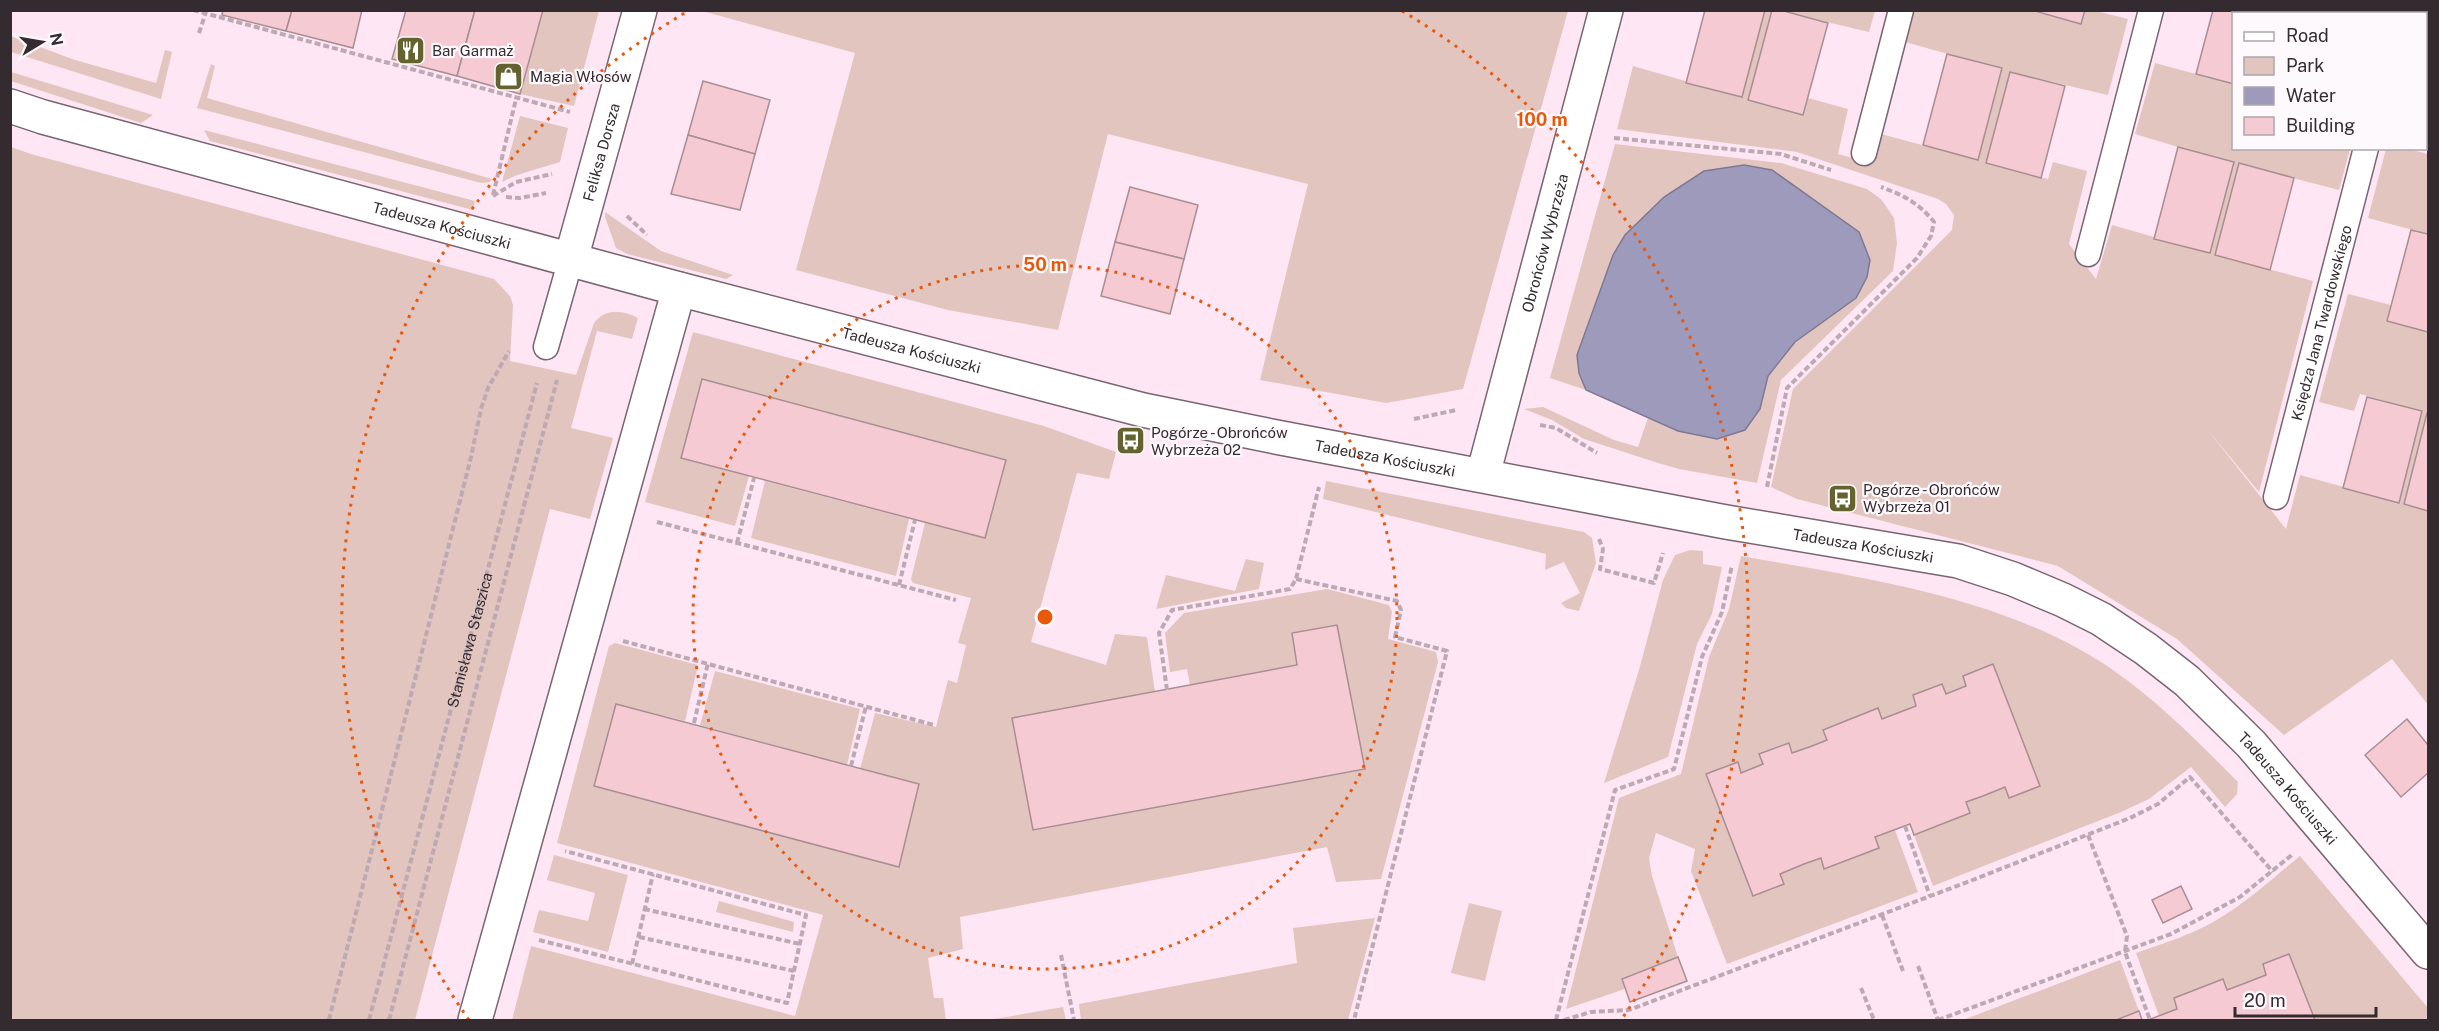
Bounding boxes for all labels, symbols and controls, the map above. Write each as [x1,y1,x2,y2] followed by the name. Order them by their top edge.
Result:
[12,12,72,72] north arrow
[2232,12,2427,150] legend
[2286,25,2329,46] text: Road
[46,31,67,47] text: N
[395,34,427,66] restaurant icon: Bar Garmaż
[432,42,513,59] place label: Bar Garmaż
[2286,55,2324,76] text: Park
[493,60,525,92] shop icon: Magia Włosów
[530,68,632,85] place label: Magia Włosów
[2286,85,2336,106] text: Water
[579,101,622,203] street label: Feliksa Dorsza
[1516,109,1568,130] text: 100 m
[2286,115,2355,136] text: Building
[1518,172,1571,314] street label: Obrońców Wybrzeża
[371,198,513,252] street label: Tadeusza Kościuszki
[2288,223,2354,422] street label: Księdza Jana Twardowskiego
[1023,254,1067,275] text: 50 m
[840,323,983,376] street label: Tadeusza Kościuszki
[1151,424,1288,458] place label: Pogórze - Obrońców Wybrzeża 02
[1114,425,1146,457] bus stop icon: Pogórze - Obrońców Wybrzeża 02
[1314,436,1457,479] street label: Tadeusza Kościuszki
[1863,481,2000,515] place label: Pogórze - Obrońców Wybrzeża 01
[1826,482,1858,514] bus stop icon: Pogórze - Obrońców Wybrzeża 01
[1792,525,1935,565] street label: Tadeusza Kościuszki
[443,571,495,709] street label: Stanisława Staszica
[1035,607,1055,627] centre of rings
[2235,728,2341,848] street label: Tadeusza Kościuszki
[2235,980,2376,1018] scale bar
[2244,990,2286,1011] text: 20 m

